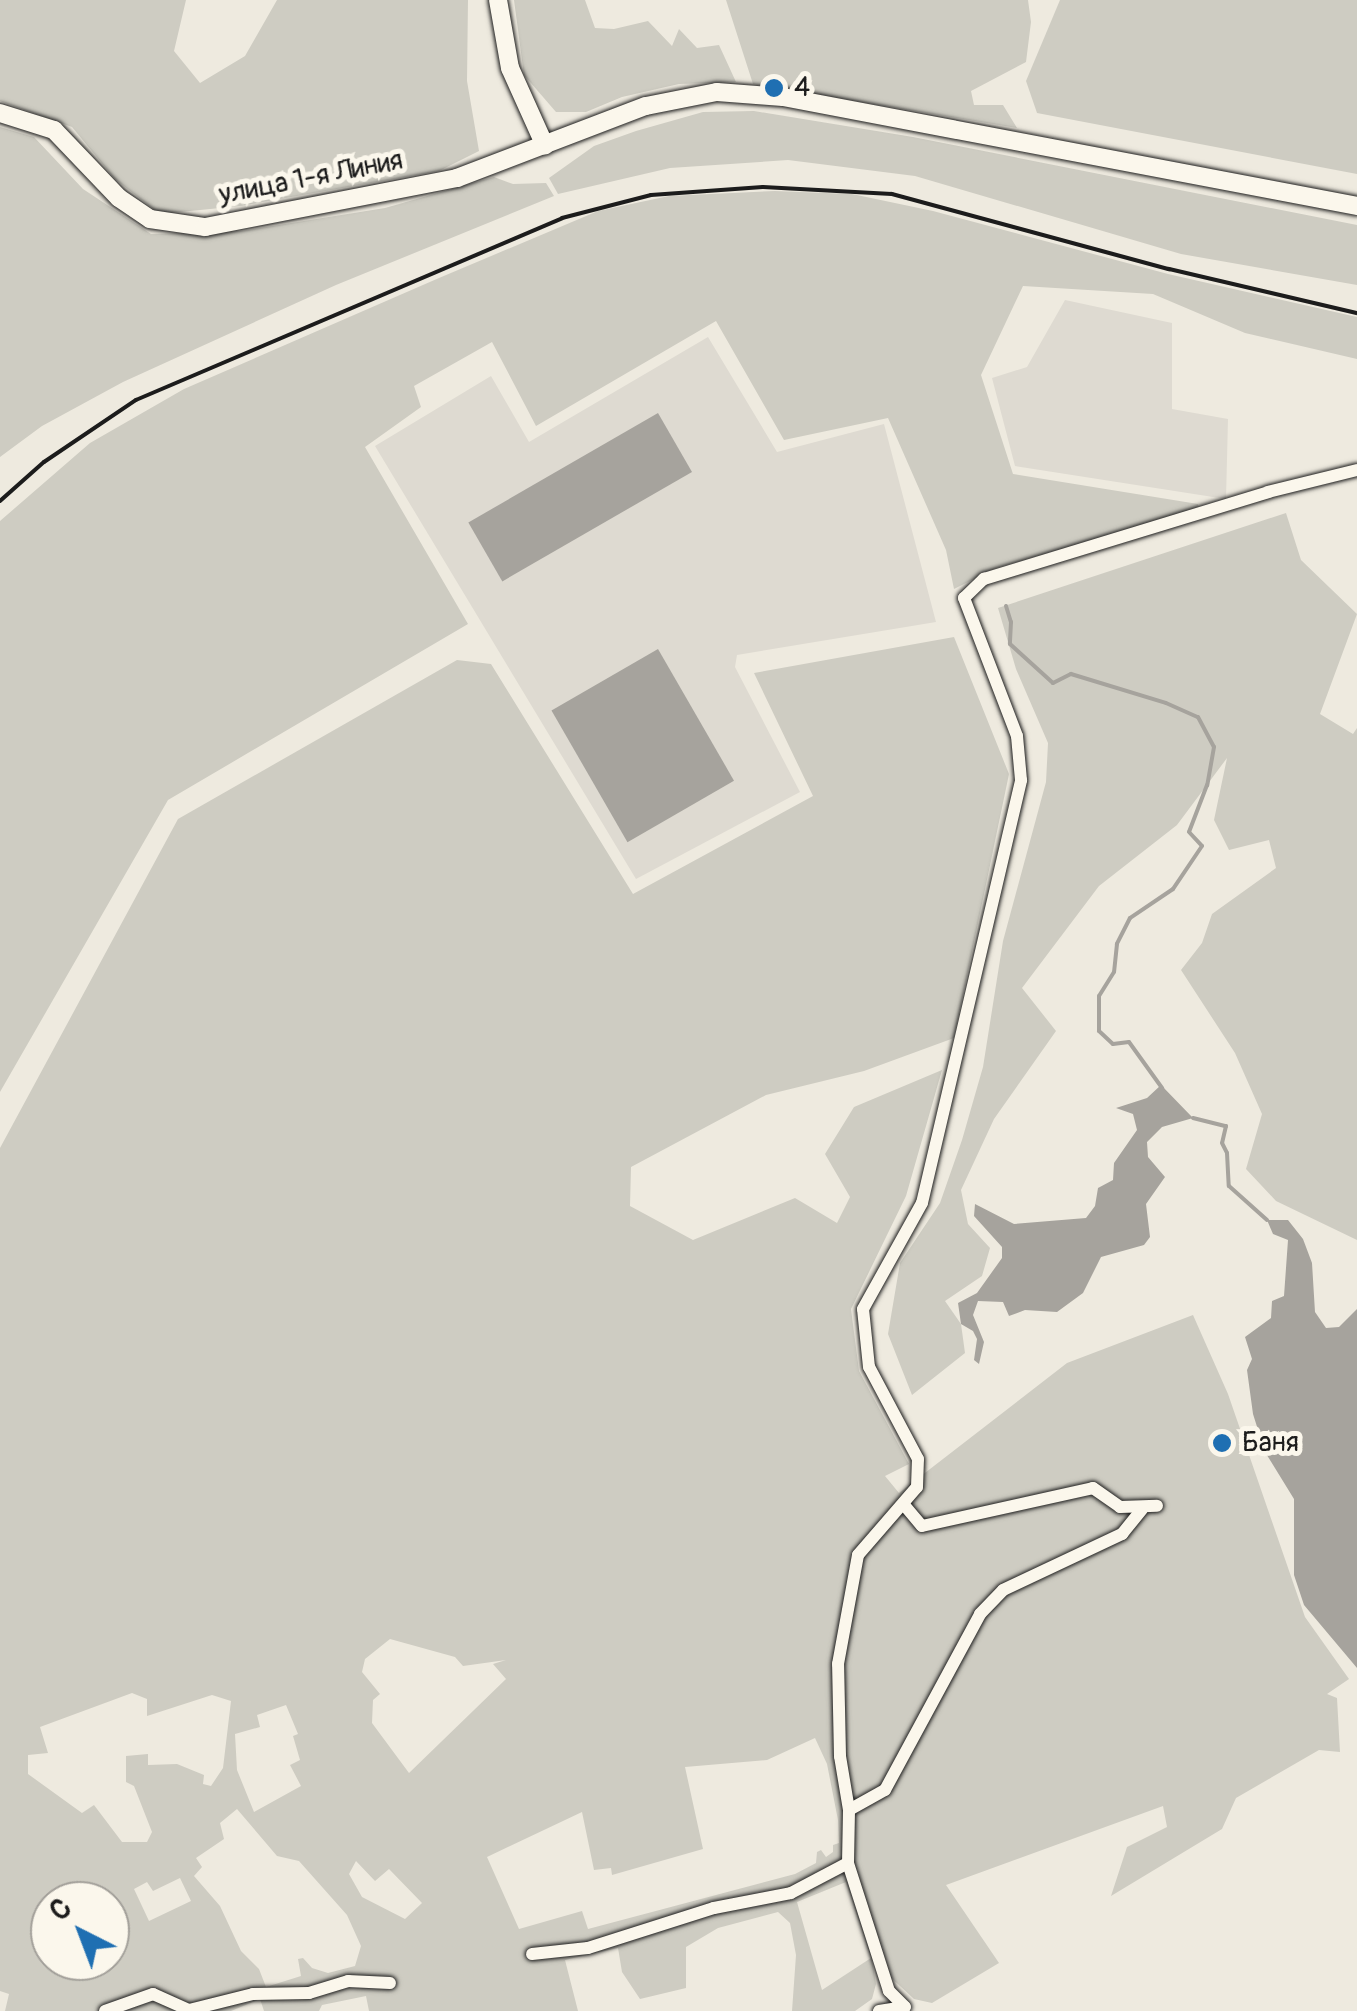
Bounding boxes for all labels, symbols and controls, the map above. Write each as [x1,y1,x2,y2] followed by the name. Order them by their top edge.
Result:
[794,71,810,105] place label: 4
[763,77,785,99] marker: 4
[216,144,406,212] street label: улица 1-я Линия
[1242,1426,1299,1460] place label: Баня
[1211,1432,1233,1454] marker: Баня
[30,1881,130,1981] north arrow
[43,1891,79,1929] text: С

